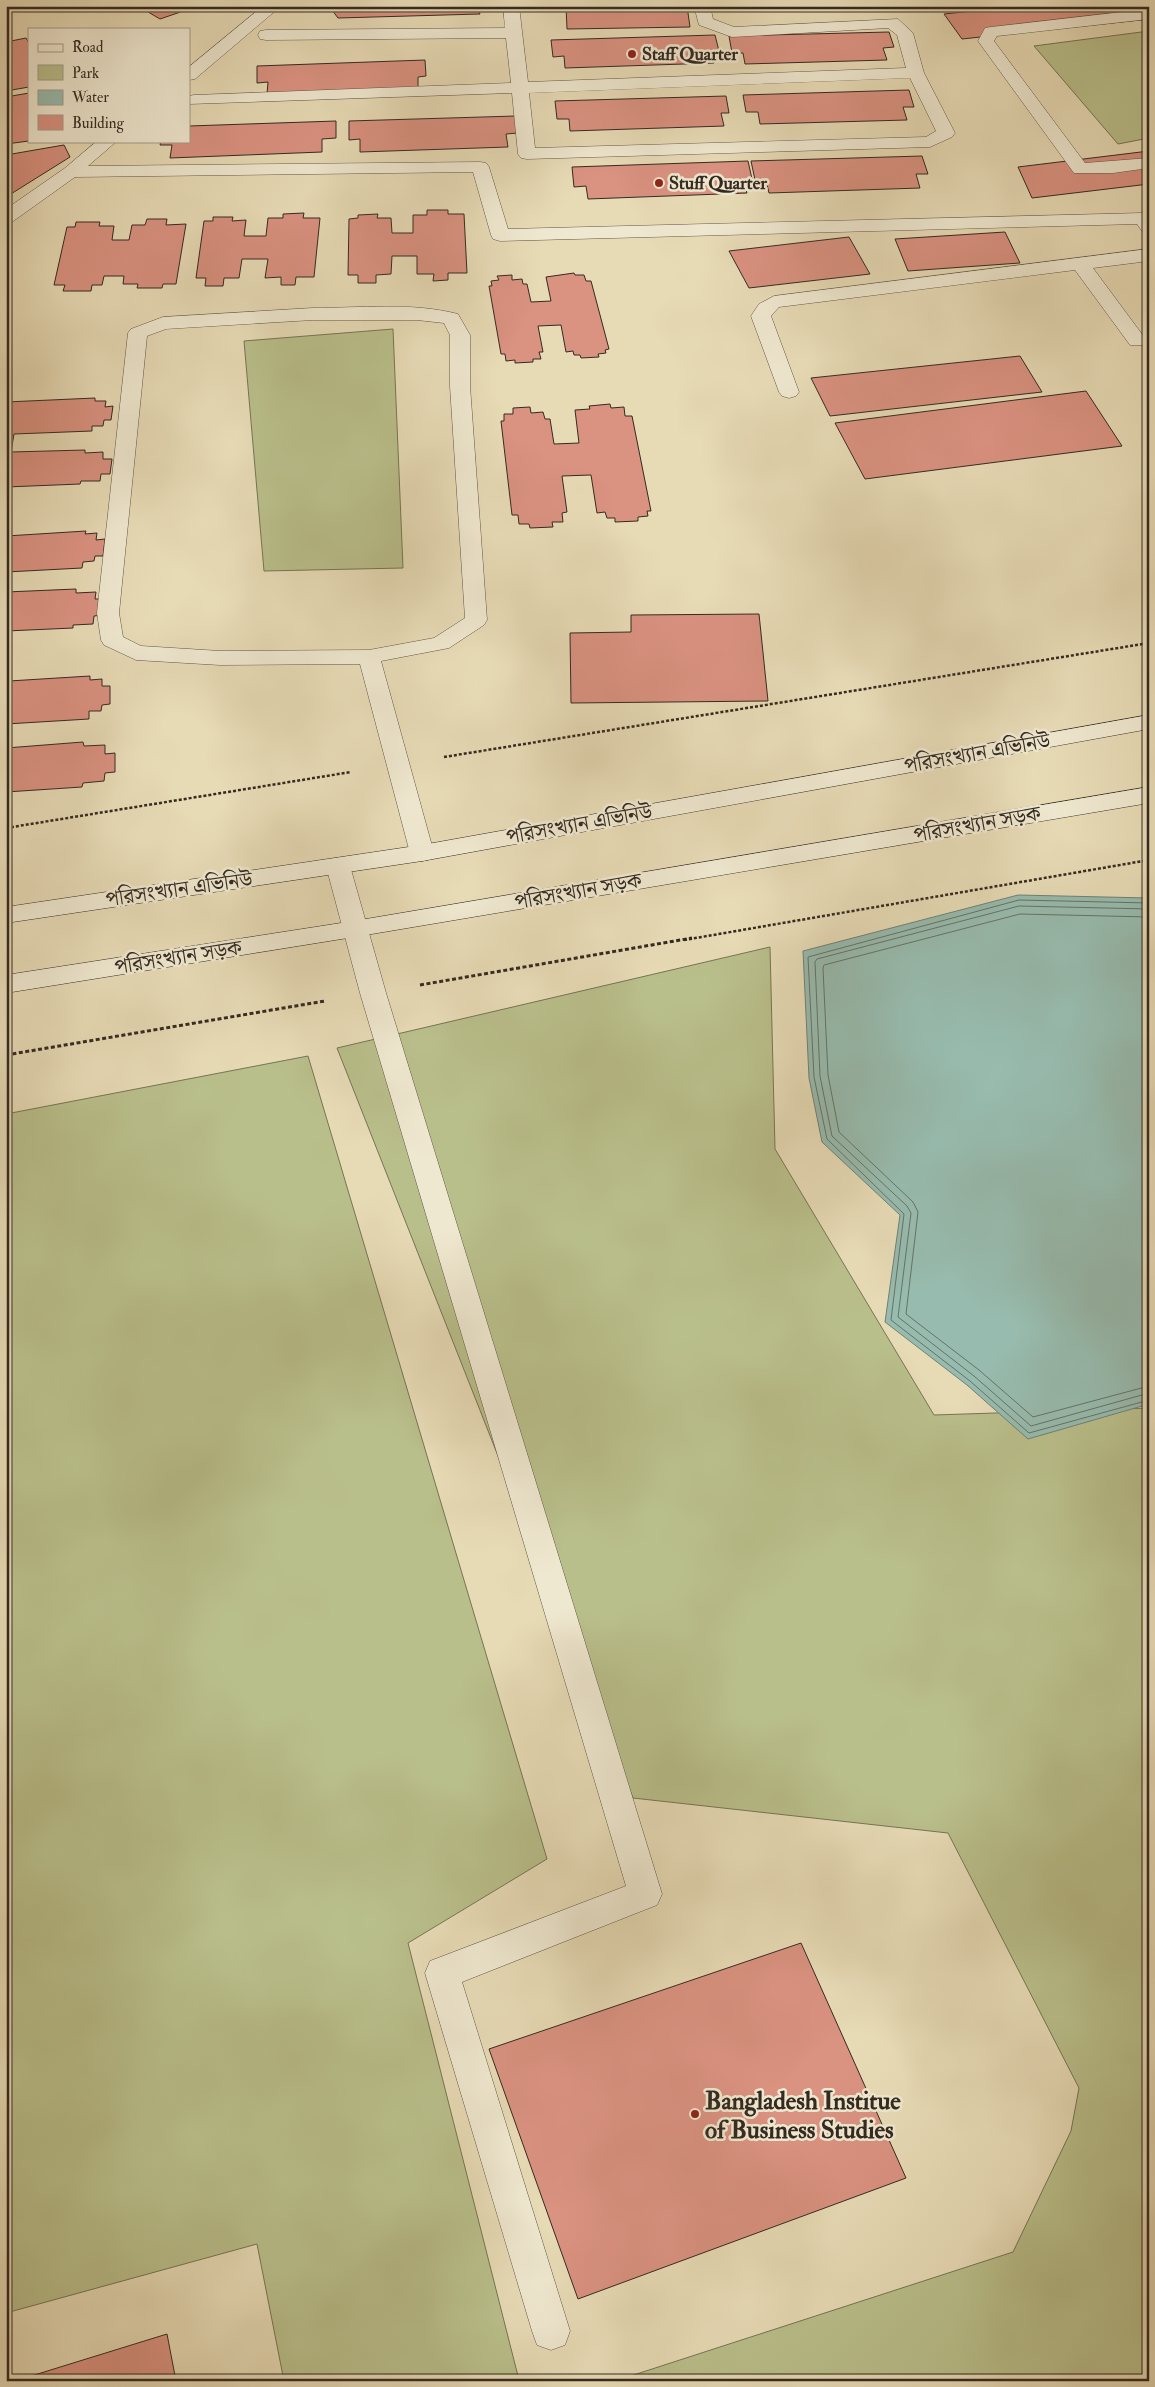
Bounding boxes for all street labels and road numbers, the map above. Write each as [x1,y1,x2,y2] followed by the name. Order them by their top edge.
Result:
[902,727,1053,780] street label: পরিসংখ্যান এভিনিউ
[504,798,655,851] street label: পরিসংখ্যান এভিনিউ
[911,800,1044,849] street label: পরিসংখ্যান সড়ক
[104,866,255,913] street label: পরিসংখ্যান এভিনিউ
[512,867,645,916] street label: পরিসংখ্যান সড়ক
[113,934,245,981] street label: পরিসংখ্যান সড়ক

